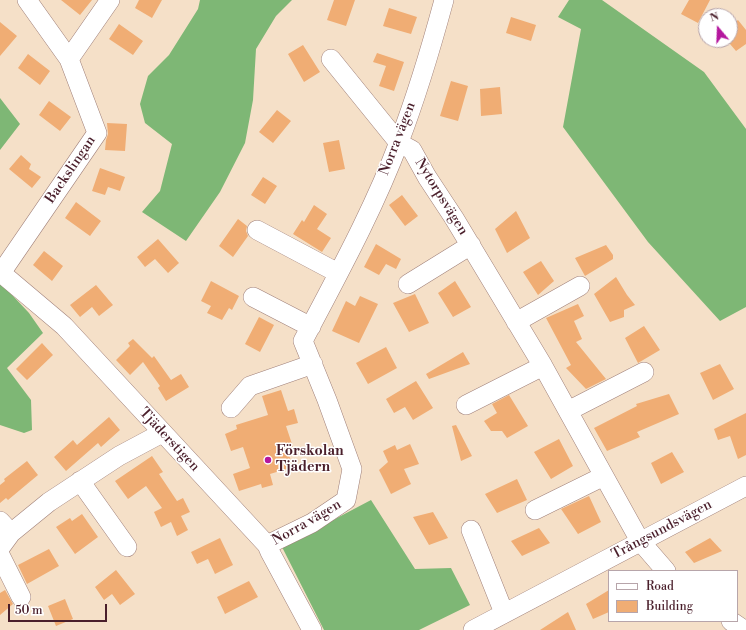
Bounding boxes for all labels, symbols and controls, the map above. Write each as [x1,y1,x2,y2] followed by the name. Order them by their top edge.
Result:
[698,8,738,48] north arrow
[708,10,721,26] text: N
[376,100,420,178] street label: Norra vägen
[42,133,100,207] street label: Backslingan
[411,156,471,238] street label: Nytorpsvägen
[135,405,203,475] street label: Tjäderstigen
[276,444,344,476] place label: Förskolan Tjädern
[263,455,273,465] marker: Förskolan Tjädern
[270,496,344,550] street label: Norra vägen
[609,496,715,564] street label: Trångsundsvägen
[608,570,738,622] legend
[646,579,674,594] text: Road
[10,596,109,622] scale bar
[646,599,693,614] text: Building
[15,603,43,618] text: 50 m

